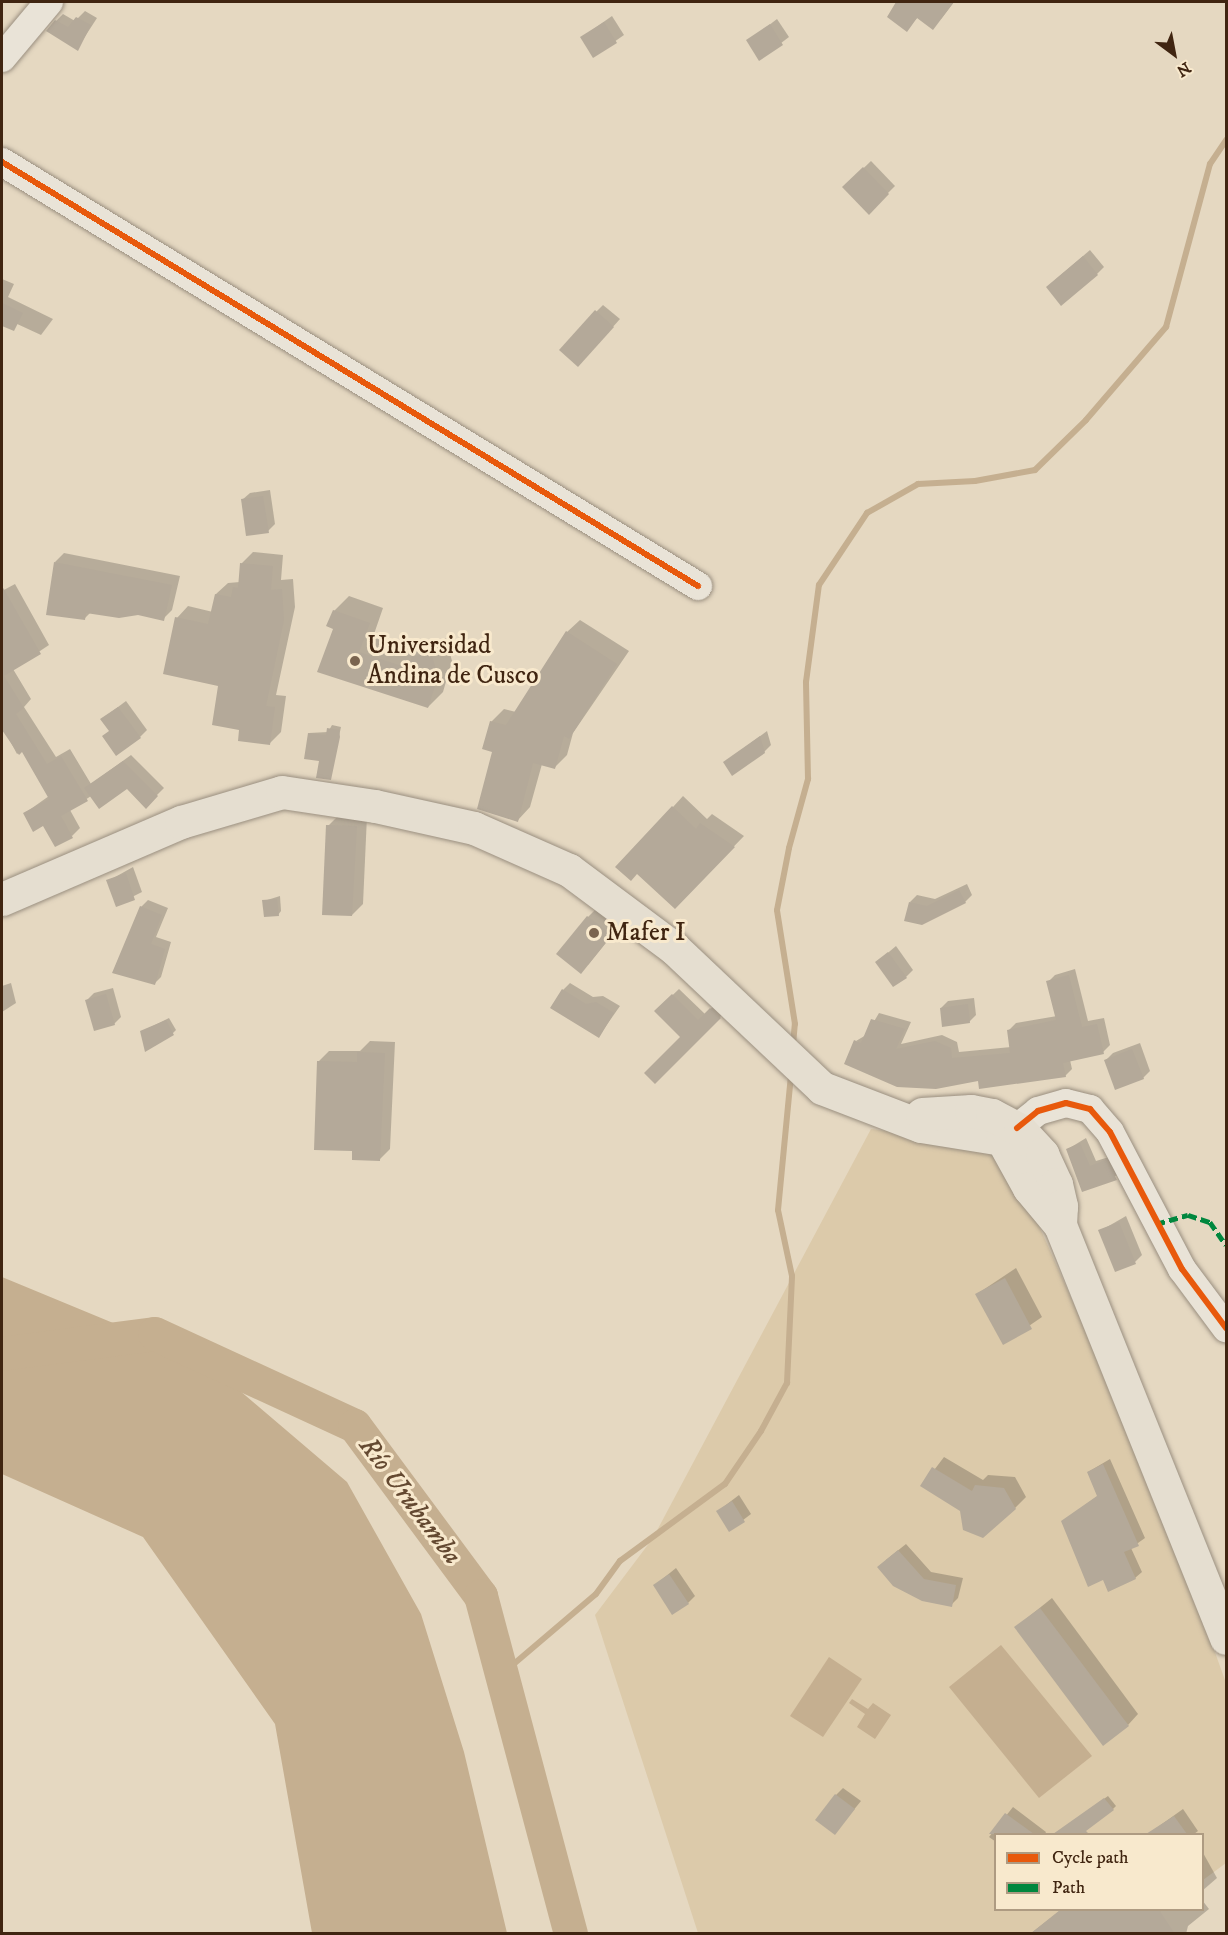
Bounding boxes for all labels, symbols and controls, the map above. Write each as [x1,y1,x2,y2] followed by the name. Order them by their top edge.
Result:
[1144,24,1204,84] north arrow
[1173,57,1194,81] text: N
[367,630,539,692] place label: Universidad Andina de Cusco
[348,654,362,668] marker: Universidad Andina de Cusco
[606,917,686,949] place label: Mafer I
[587,926,601,940] marker: Mafer I
[352,1431,468,1571] water label: Río Urubamba
[994,1833,1204,1911] legend
[1052,1847,1129,1869] text: Cycle path
[1052,1877,1085,1899] text: Path

